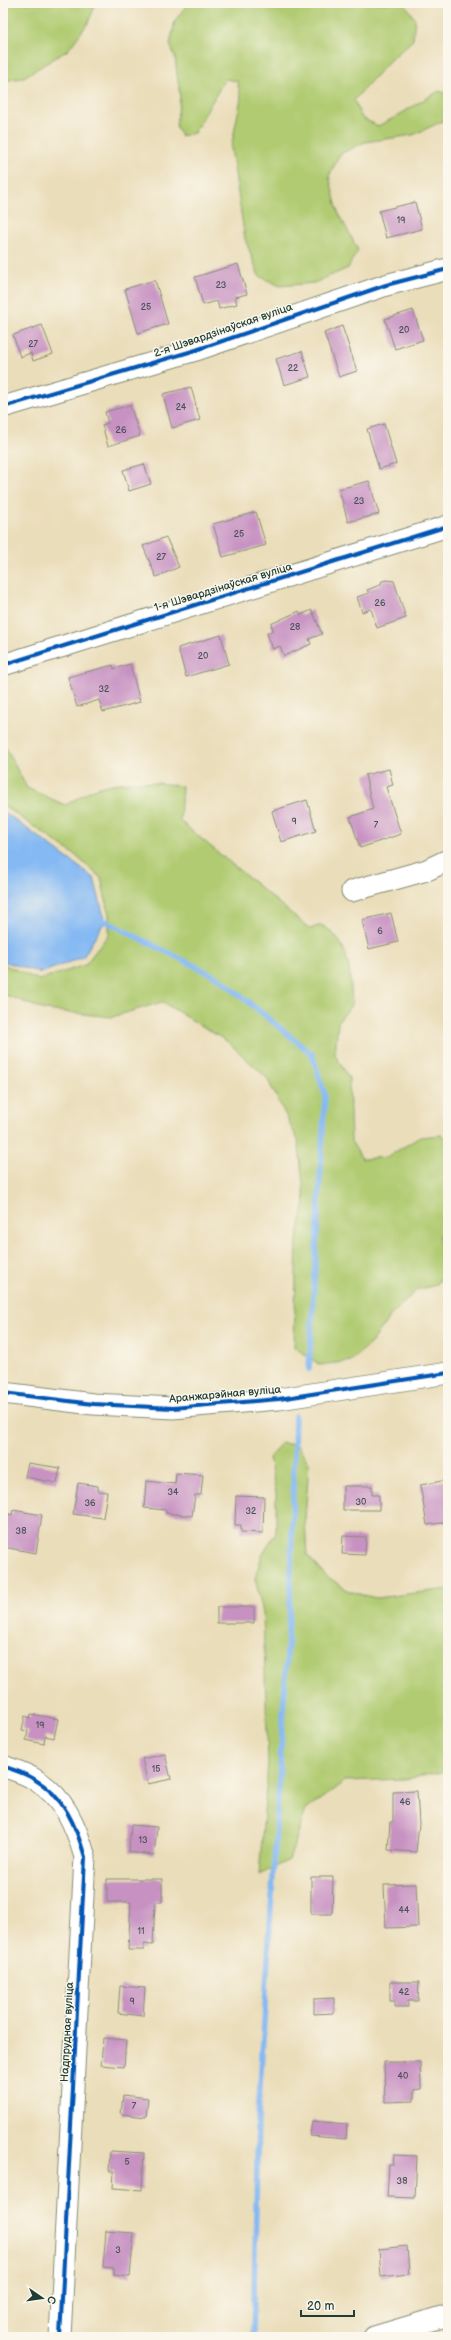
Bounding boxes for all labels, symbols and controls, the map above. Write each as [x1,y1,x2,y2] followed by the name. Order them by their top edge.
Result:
[397,215,405,226] house number: 19
[216,280,227,291] house number: 23
[152,300,295,360] street label: 2-я Шэвардзінаўская вуліца
[141,302,151,313] house number: 25
[399,325,409,336] house number: 20
[28,339,38,350] house number: 27
[288,363,299,374] house number: 22
[176,402,187,413] house number: 24
[116,425,127,436] house number: 26
[354,496,365,507] house number: 23
[234,529,244,540] house number: 25
[156,552,166,563] house number: 27
[152,560,294,614] street label: 1-я Шэвардзінаўская вуліца
[375,598,386,609] house number: 26
[290,622,300,633] house number: 28
[198,651,208,662] house number: 20
[99,684,110,695] house number: 32
[291,816,297,827] house number: 9
[374,820,379,831] house number: 7
[377,926,383,937] house number: 6
[168,1383,282,1405] street label: Аранжарэйная вуліца
[167,1487,179,1498] house number: 34
[356,1497,366,1508] house number: 30
[84,1498,96,1509] house number: 36
[246,1506,257,1517] house number: 32
[16,1526,26,1537] house number: 38
[36,1720,44,1731] house number: 19
[152,1764,160,1775] house number: 15
[400,1797,411,1808] house number: 46
[138,1835,148,1846] house number: 13
[399,1905,410,1916] house number: 44
[138,1926,144,1937] house number: 11
[58,1981,76,2082] street label: Надпрудная вуліца
[399,1987,410,1998] house number: 42
[129,1996,135,2007] house number: 9
[398,2071,408,2082] house number: 40
[132,2101,137,2112] house number: 7
[124,2157,130,2168] house number: 5
[397,2176,407,2187] house number: 38
[115,2245,121,2256] house number: 3
[22,2278,62,2318] north arrow
[301,2292,354,2318] scale bar
[44,2295,58,2306] text: С
[307,2299,334,2314] text: 20 m

